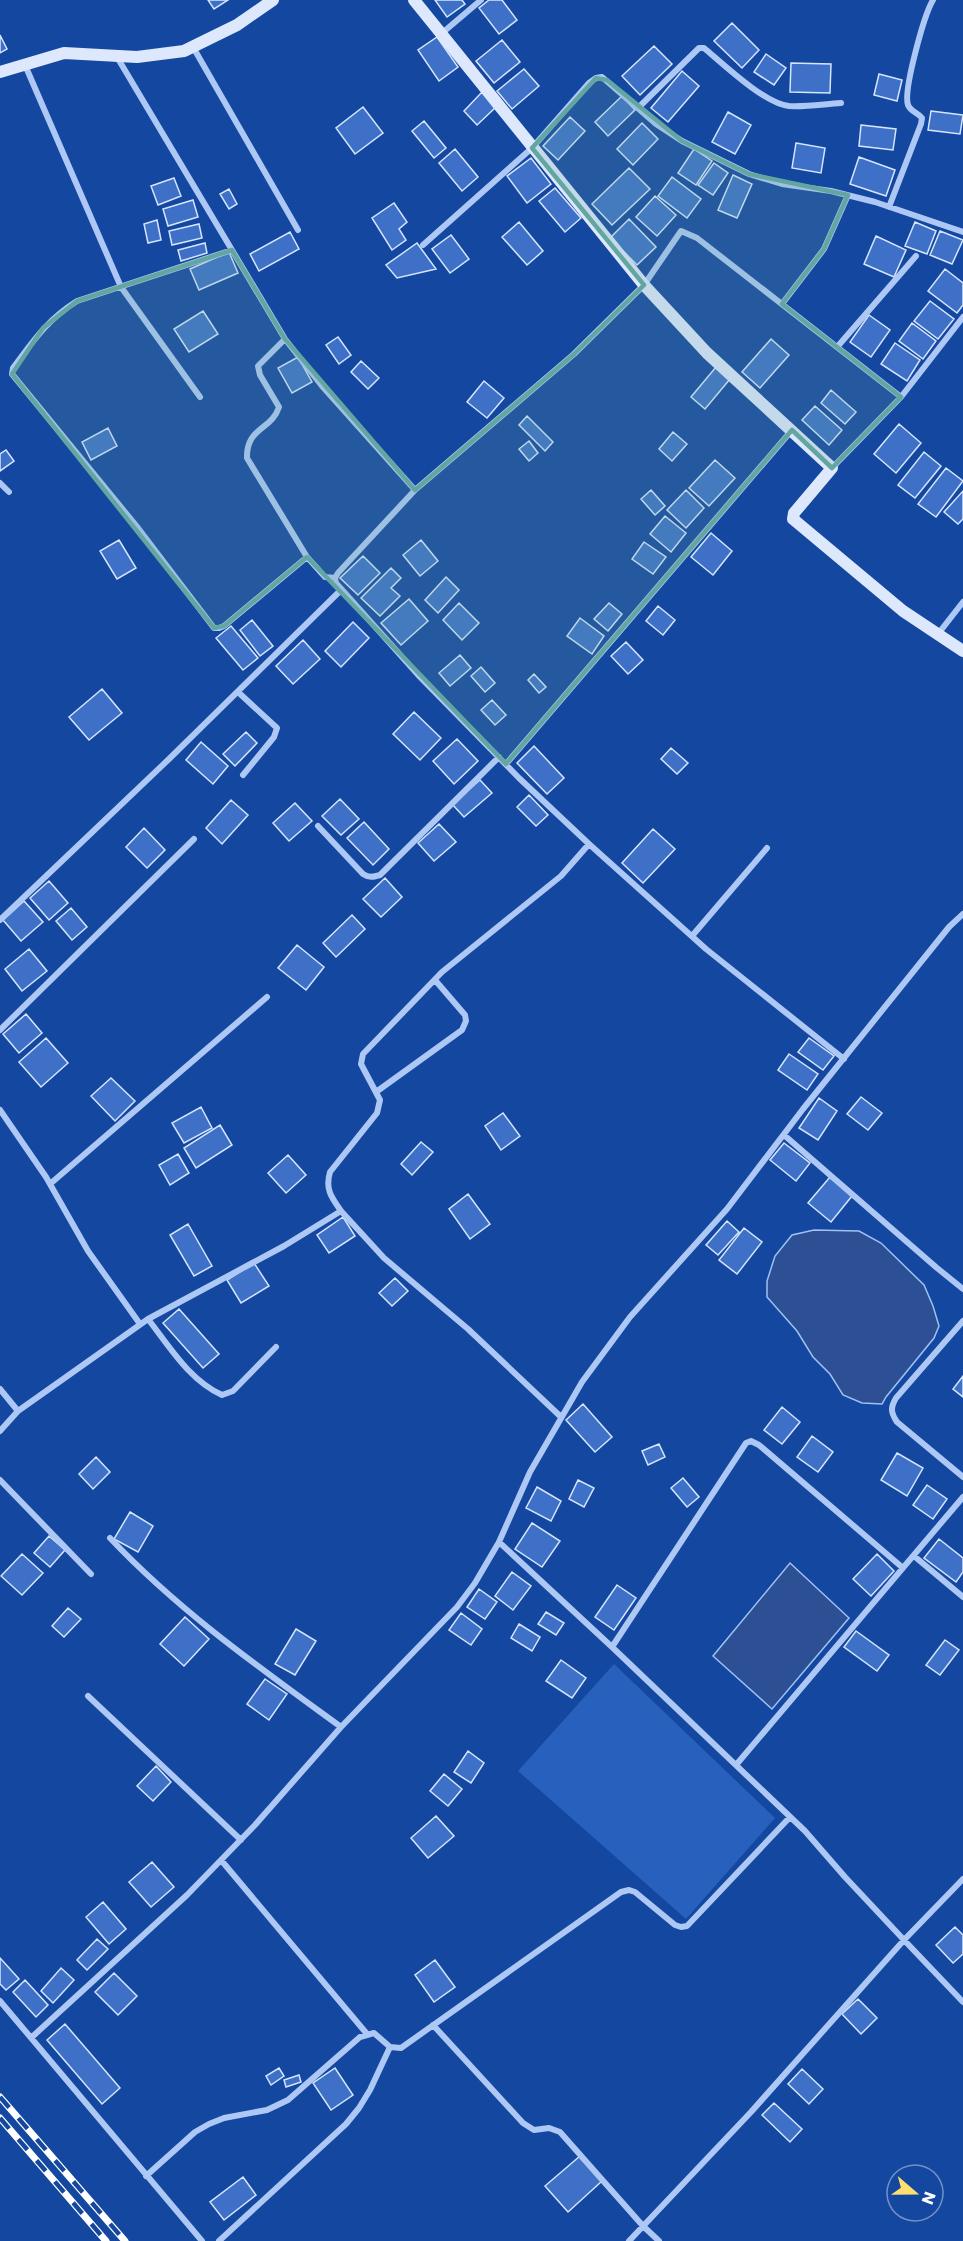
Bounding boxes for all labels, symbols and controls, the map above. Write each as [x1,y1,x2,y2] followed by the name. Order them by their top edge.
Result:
[885,2163,945,2223] north arrow
[916,2188,941,2208] text: N

